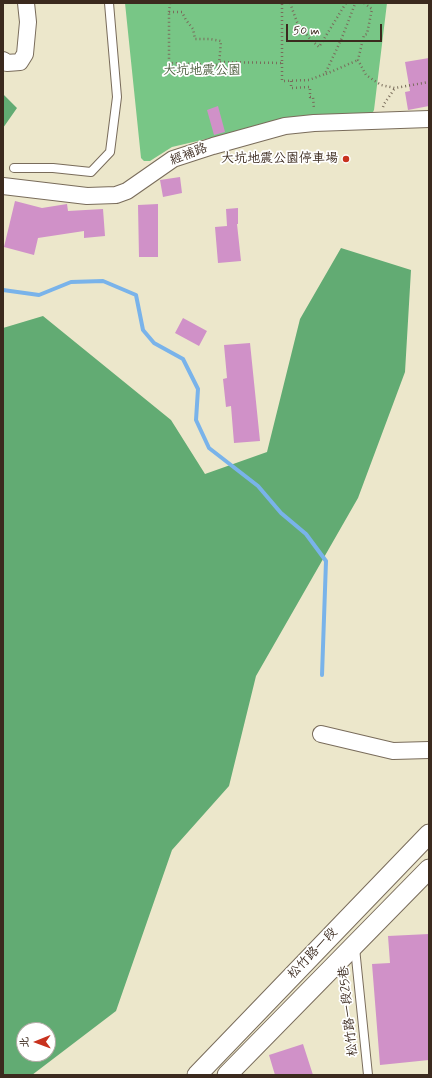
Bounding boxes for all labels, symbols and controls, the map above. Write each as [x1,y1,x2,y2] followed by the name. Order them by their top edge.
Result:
[288,16,384,42] scale bar
[293,23,320,39] text: 50 m
[163,63,241,79] park label: 大坑地震公園
[168,141,210,169] street label: 經補路
[221,151,338,167] place label: 大坑地震公園停車場
[341,154,351,164] marker: 大坑地震公園停車場
[285,925,341,983] street label: 松竹路一段
[336,965,362,1057] street label: 松竹路一段25巷
[16,1022,56,1062] north arrow
[18,1037,32,1048] text: 北

